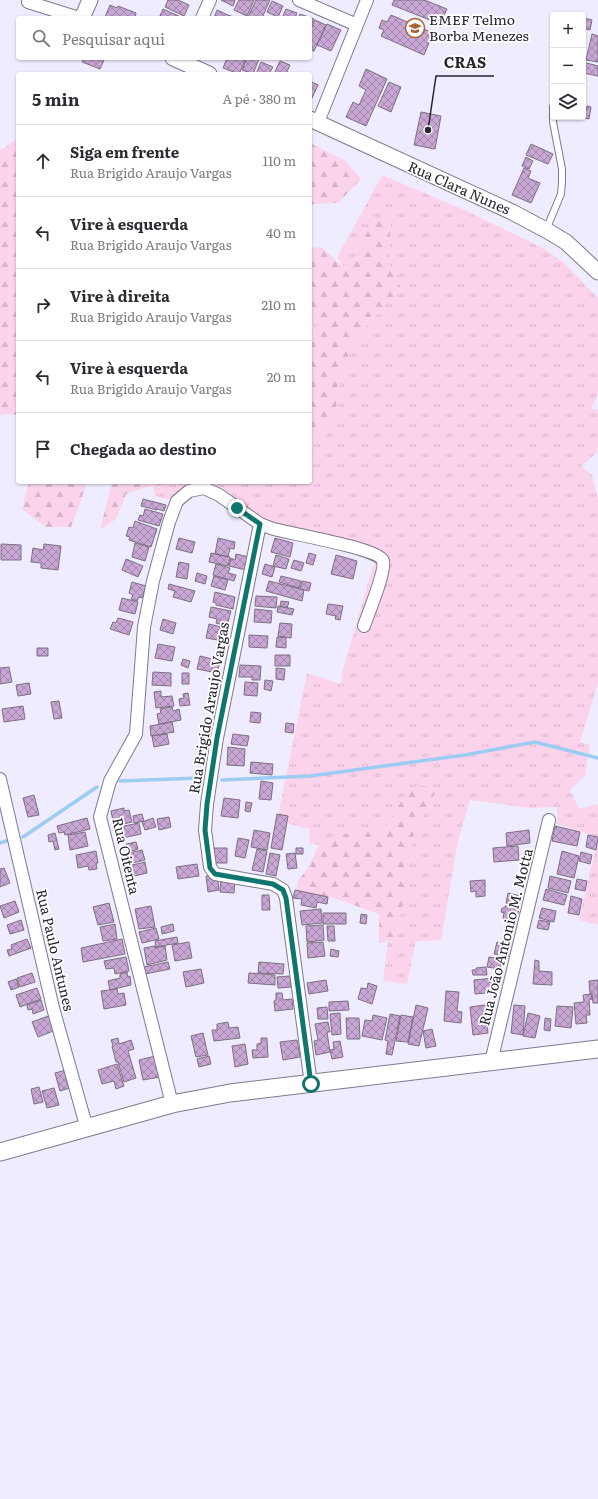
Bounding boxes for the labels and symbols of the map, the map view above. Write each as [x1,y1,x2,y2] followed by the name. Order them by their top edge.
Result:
[429,9,529,45] place label: EMEF Telmo Borba Menezes
[404,17,426,39] school or university icon: EMEF Telmo Borba Menezes
[436,49,494,76] callout: CRAS
[444,50,486,73] text: CRAS
[405,156,514,219] street label: Rua Clara Nunes
[228,499,246,517] route end
[183,620,233,795] street label: Rua Brigido Araujo Vargas
[108,815,146,897] street label: Rua Oitenta
[473,846,537,1028] street label: Rua João Antonio M. Motta
[32,887,80,1013] street label: Rua Paulo Antunes
[302,1075,320,1093] route start

